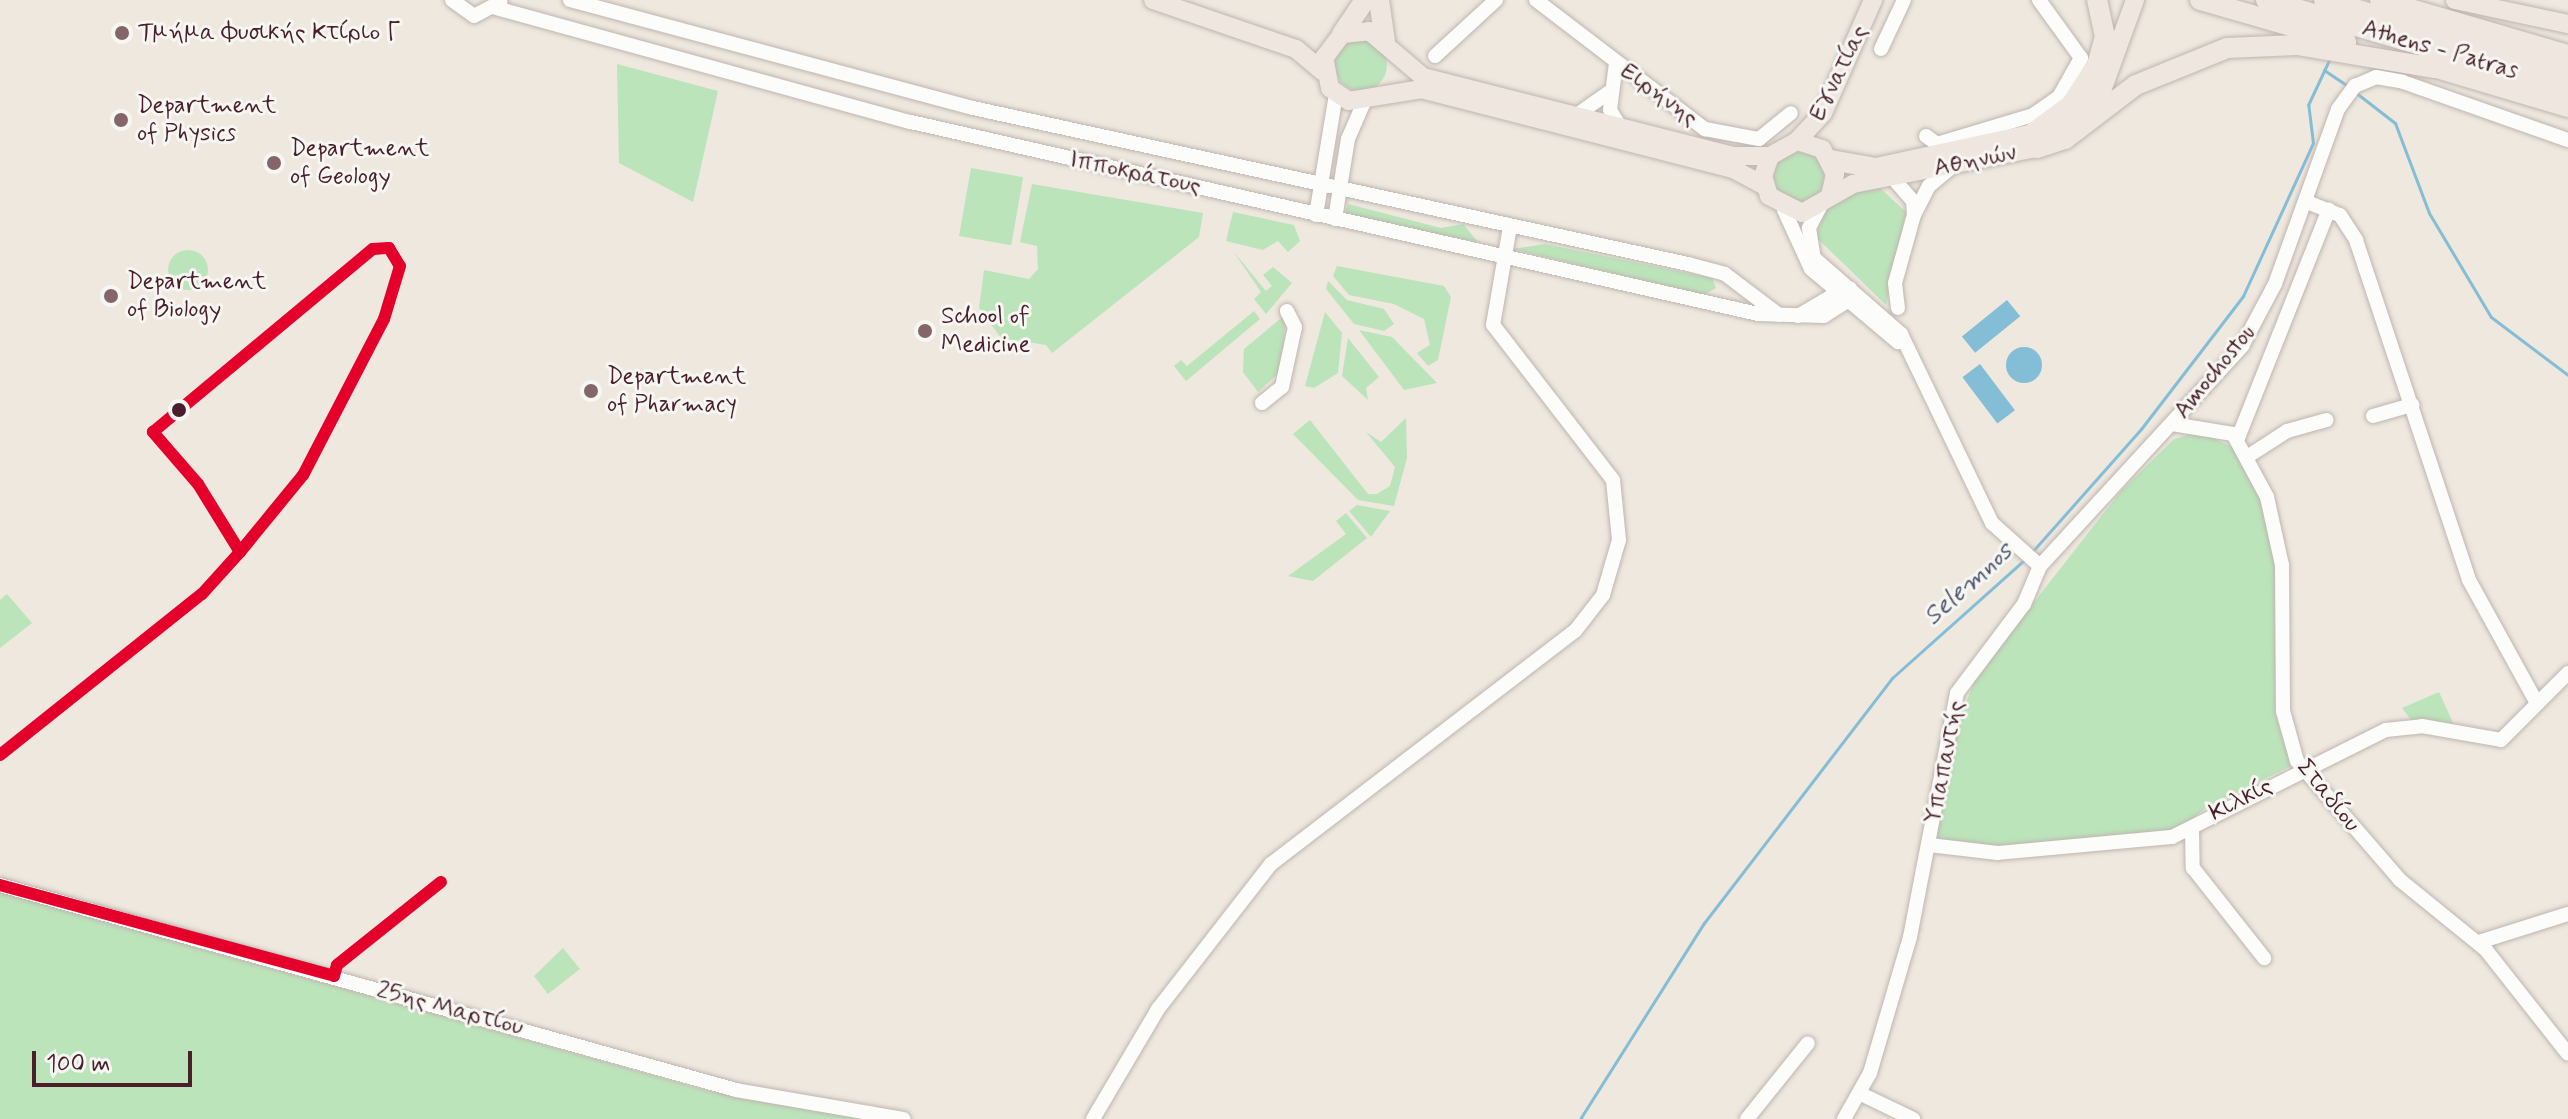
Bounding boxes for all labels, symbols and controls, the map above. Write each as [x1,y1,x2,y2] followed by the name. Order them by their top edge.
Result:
[2359,14,2521,86] street label: Athens - Patras
[138,19,400,47] place label: Τμήμα Φυσικής Κτίριο Γ
[1804,21,1874,125] street label: Εγνατίας
[113,24,131,42] marker: Τμήμα Φυσικής Κτίριο Γ
[1615,57,1703,133] street label: Ειρήνης
[137,92,276,148] place label: Department of Physics
[112,111,130,129] marker: Department of Physics
[290,135,429,191] place label: Department of Geology
[1931,139,2019,183] street label: Αθηνών
[1066,145,1204,201] street label: Ιπποκράτους
[265,154,283,172] marker: Department of Geology
[127,268,266,324] place label: Department of Biology
[102,287,120,305] marker: Department of Biology
[941,303,1030,359] place label: School of Medicine
[2168,319,2262,425] street label: Amochostou
[916,322,934,340] marker: School of Medicine
[607,363,746,419] place label: Department of Pharmacy
[582,382,600,400] marker: Department of Pharmacy
[171,402,187,418] unlabelled marker
[1918,537,2020,633] water label: Selemnos
[1919,698,1971,826] street label: Υπαπαντής
[2290,754,2366,838] street label: Σταδίου
[2205,772,2277,828] street label: Κιλκίς
[374,976,526,1042] street label: 25ης Μαρτίου
[36,1035,196,1085] scale bar
[46,1049,110,1080] text: 100 m

